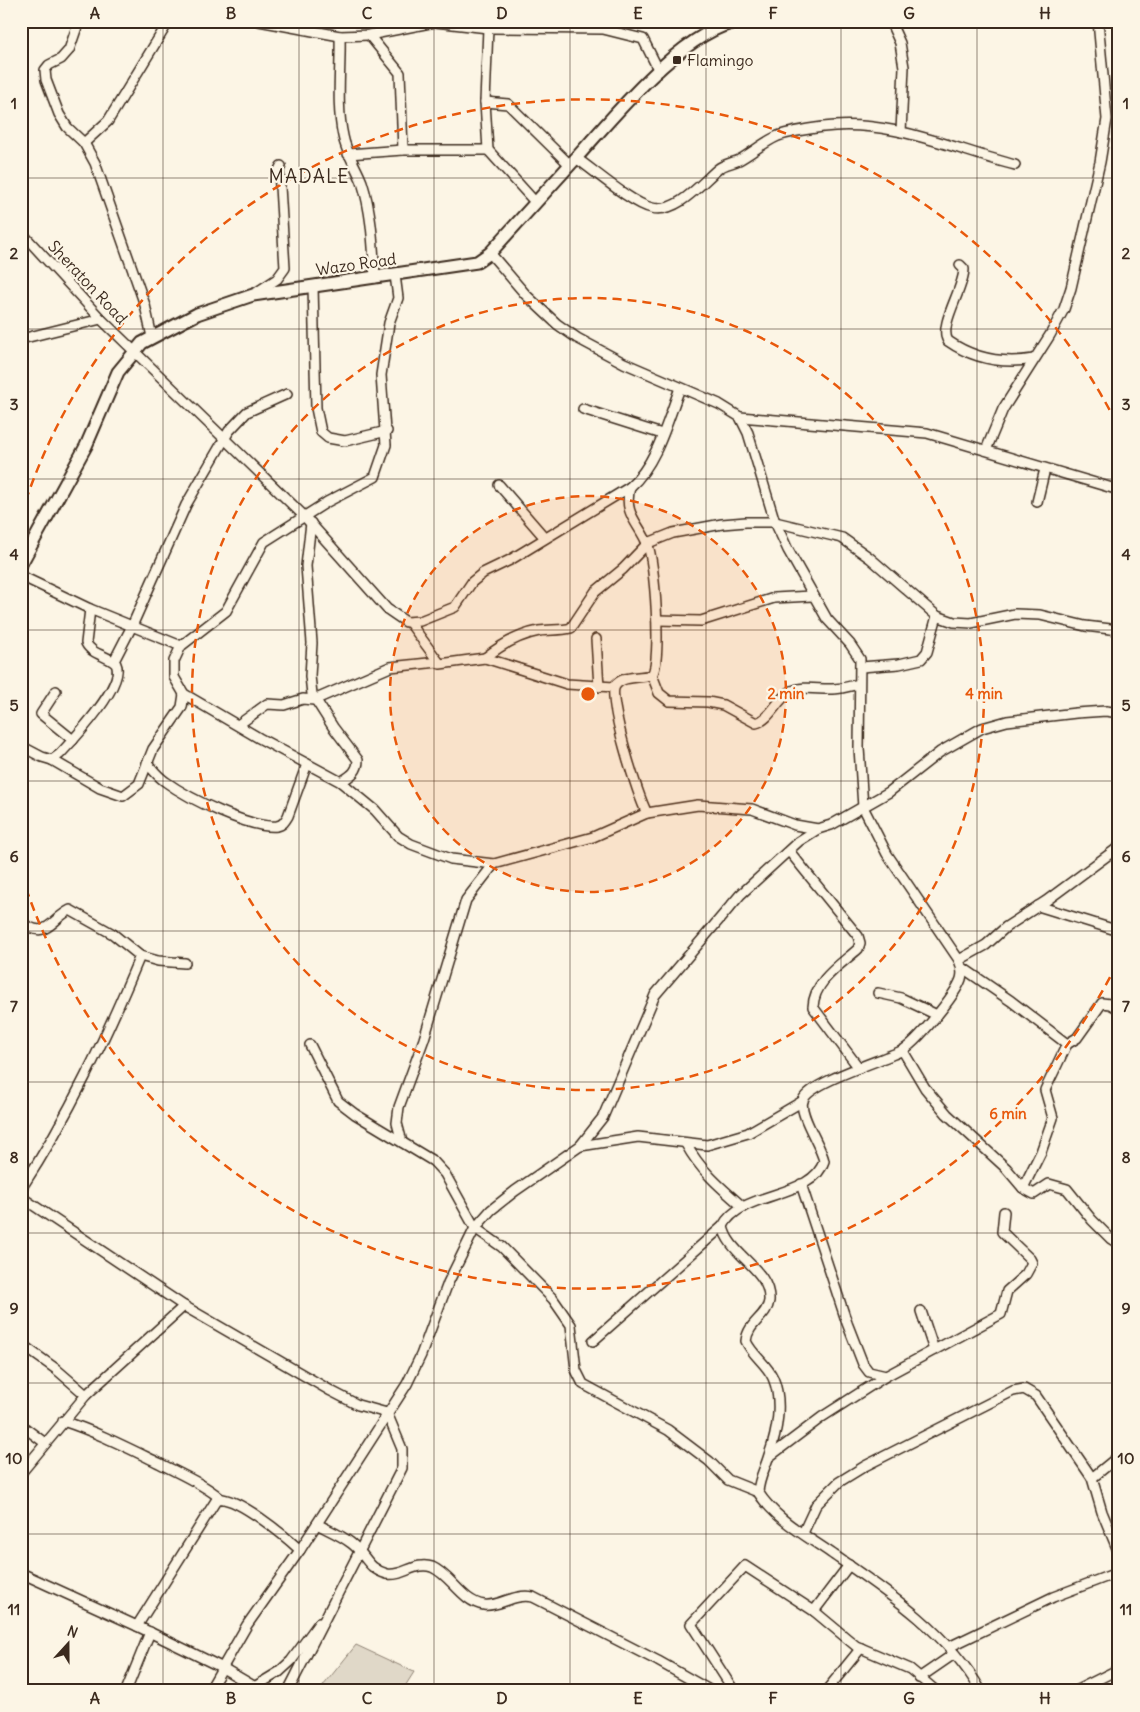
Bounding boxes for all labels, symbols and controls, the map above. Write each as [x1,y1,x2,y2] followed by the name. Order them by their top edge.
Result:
[90,3,100,23] text: A
[226,3,237,23] text: B
[362,3,373,23] text: C
[496,3,508,23] text: D
[633,3,643,23] text: E
[768,3,778,23] text: F
[903,3,915,23] text: G
[1039,3,1051,23] text: H
[687,50,754,70] place label: Flamingo
[671,54,683,66] marker: Flamingo
[11,93,17,113] text: 1
[1123,93,1129,113] text: 1
[269,164,349,188] district label: MADALE
[44,236,132,328] street label: Sheraton Road
[10,243,19,263] text: 2
[1122,243,1131,263] text: 2
[315,248,397,280] street label: Wazo Road
[9,394,19,414] text: 3
[1121,394,1131,414] text: 3
[9,544,19,564] text: 4
[1121,544,1131,564] text: 4
[768,684,805,703] text: 2 min
[965,684,1003,703] text: 4 min
[579,685,597,703] centre of rings
[9,695,19,715] text: 5
[1121,695,1131,715] text: 5
[9,846,19,866] text: 6
[1121,846,1131,866] text: 6
[10,996,18,1016] text: 7
[1122,996,1130,1016] text: 7
[989,1104,1027,1123] text: 6 min
[9,1147,19,1167] text: 8
[1121,1147,1131,1167] text: 8
[9,1298,19,1318] text: 9
[1121,1298,1131,1318] text: 9
[6,1448,22,1468] text: 10
[1118,1448,1134,1468] text: 10
[8,1599,20,1619] text: 11
[1120,1599,1132,1619] text: 11
[42,1620,92,1670] north arrow
[65,1622,80,1642] text: N
[90,1688,100,1708] text: A
[226,1688,237,1708] text: B
[362,1688,373,1708] text: C
[496,1688,508,1708] text: D
[633,1688,643,1708] text: E
[768,1688,778,1708] text: F
[903,1688,915,1708] text: G
[1039,1688,1051,1708] text: H

